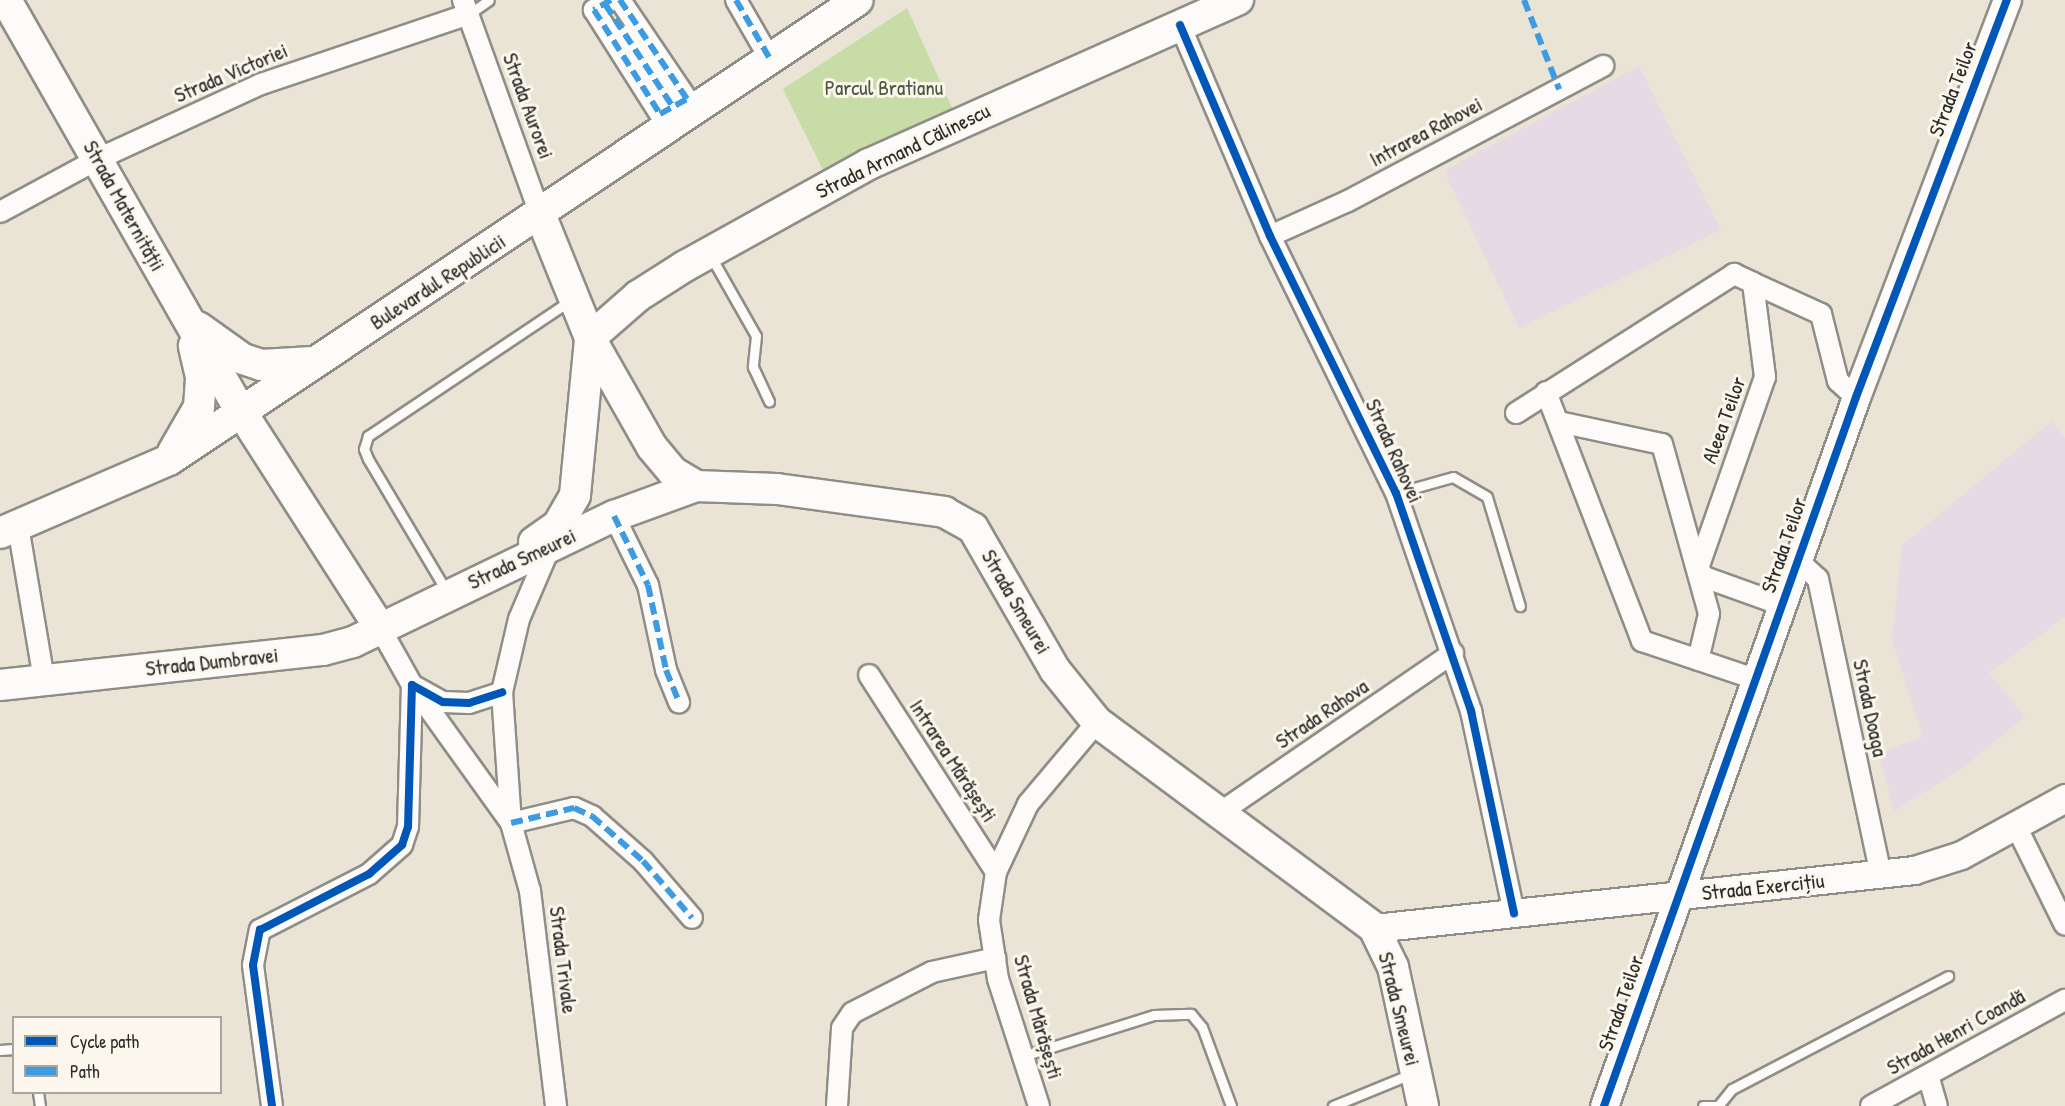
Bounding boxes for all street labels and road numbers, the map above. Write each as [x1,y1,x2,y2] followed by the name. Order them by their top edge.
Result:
[171,38,291,108] street label: Strada Victoriei
[1923,38,1983,140] street label: Strada Teilor
[497,50,559,162] street label: Strada Aurorei
[1365,92,1487,172] street label: Intrarea Rahovei
[812,98,994,204] street label: Strada Armand Călinescu
[78,136,170,276] street label: Strada Maternității
[366,229,510,335] street label: Bulevardul Republicii
[1697,373,1751,467] street label: Aleea Teilor
[1360,395,1428,507] street label: Strada Rahovei
[1756,494,1812,596] street label: Strada Teilor
[464,523,580,595] street label: Strada Smeurei
[976,545,1056,659] street label: Strada Smeurei
[144,642,280,682] street label: Strada Dumbravei
[1847,657,1893,759] street label: Strada Doaga
[1271,674,1373,754] street label: Strada Rahova
[904,695,1002,827] street label: Intrarea Mărășești
[1701,868,1825,906] street label: Strada Exercițiu
[544,905,582,1015] street label: Strada Trivale
[1373,950,1425,1068] street label: Strada Smeurei
[1008,952,1068,1082] street label: Strada Mărășești
[1593,952,1649,1054] street label: Strada Teilor
[1883,984,2029,1080] street label: Strada Henri Coandă

